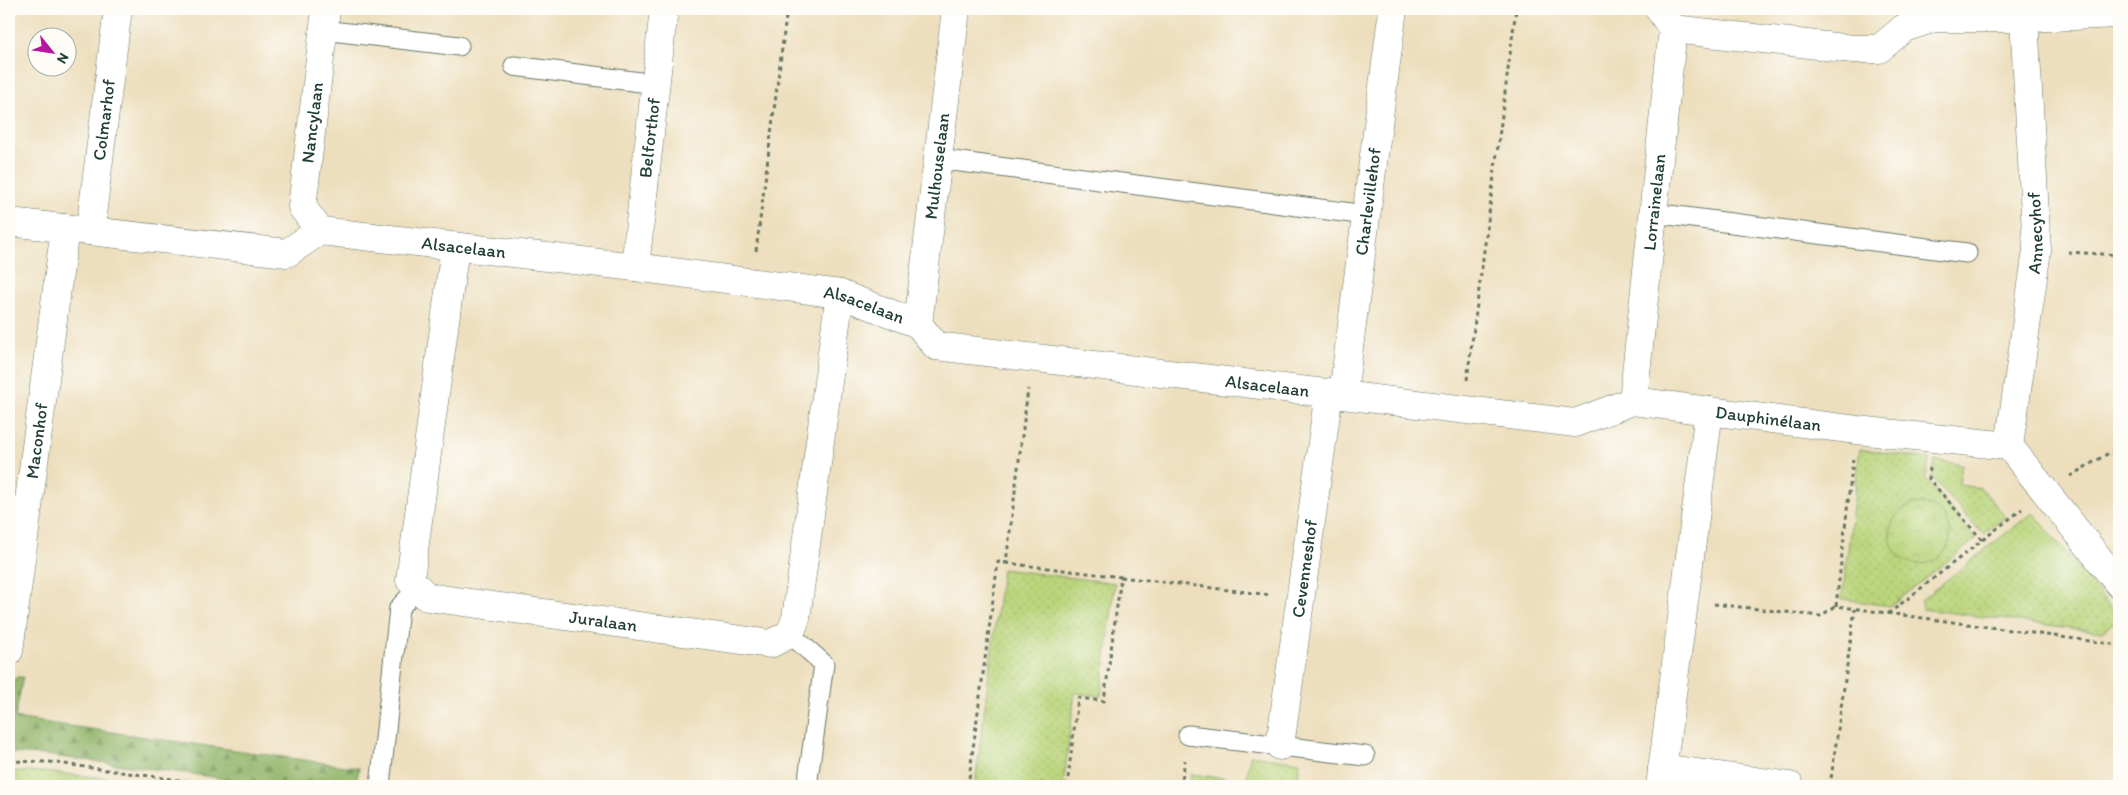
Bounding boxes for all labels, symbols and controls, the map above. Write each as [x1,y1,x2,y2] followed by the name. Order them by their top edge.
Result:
[28,28,78,78] north arrow
[53,50,73,67] text: N
[88,78,120,162] street label: Colmarhof
[296,81,328,164] street label: Nancylaan
[634,96,665,179] street label: Belforthof
[920,111,954,221] street label: Mulhouselaan
[1350,146,1386,257] street label: Charlevillehof
[1638,152,1671,252] street label: Lorrainelaan
[2023,191,2048,275] street label: Annecyhof
[420,232,507,263] street label: Alsacelaan
[822,281,908,329] street label: Alsacelaan
[1224,370,1311,402] street label: Alsacelaan
[21,401,53,480] street label: Maconhof
[1714,401,1823,436] street label: Dauphinélaan
[1287,518,1322,619] street label: Cevenneshof
[568,606,639,637] street label: Juralaan

